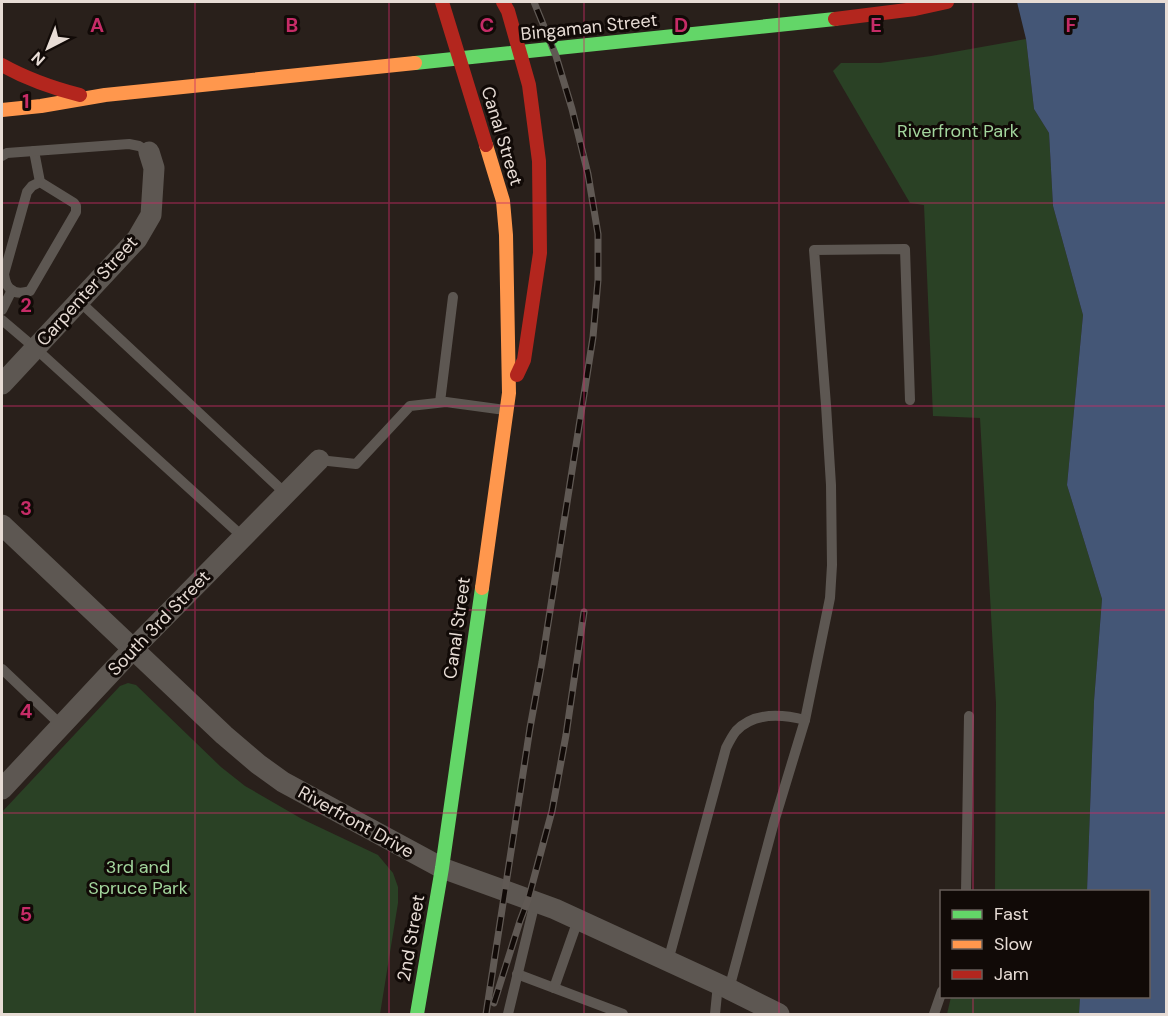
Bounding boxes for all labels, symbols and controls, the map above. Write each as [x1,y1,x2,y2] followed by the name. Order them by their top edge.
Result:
[519,8,659,46] street label: Bingaman Street
[90,12,104,38] text: A
[286,12,298,38] text: B
[480,12,494,38] text: C
[674,12,688,38] text: D
[870,12,882,38] text: E
[1065,12,1077,38] text: F
[18,18,78,78] north arrow
[27,47,50,70] text: N
[476,83,528,189] street label: Canal Street
[22,88,30,114] text: 1
[897,119,1019,143] park label: Riverfront Park
[31,231,143,351] street label: Carpenter Street
[20,292,32,318] text: 2
[20,495,32,521] text: 3
[103,565,215,681] street label: South 3rd Street
[438,576,476,680] street label: Canal Street
[20,698,33,724] text: 4
[294,780,418,864] street label: Riverfront Drive
[88,855,188,900] park label: 3rd and Spruce Park
[940,890,1150,998] legend
[392,893,430,983] street label: 2nd Street
[20,901,32,927] text: 5
[994,902,1029,926] text: Fast
[994,932,1033,956] text: Slow
[994,962,1029,986] text: Jam

